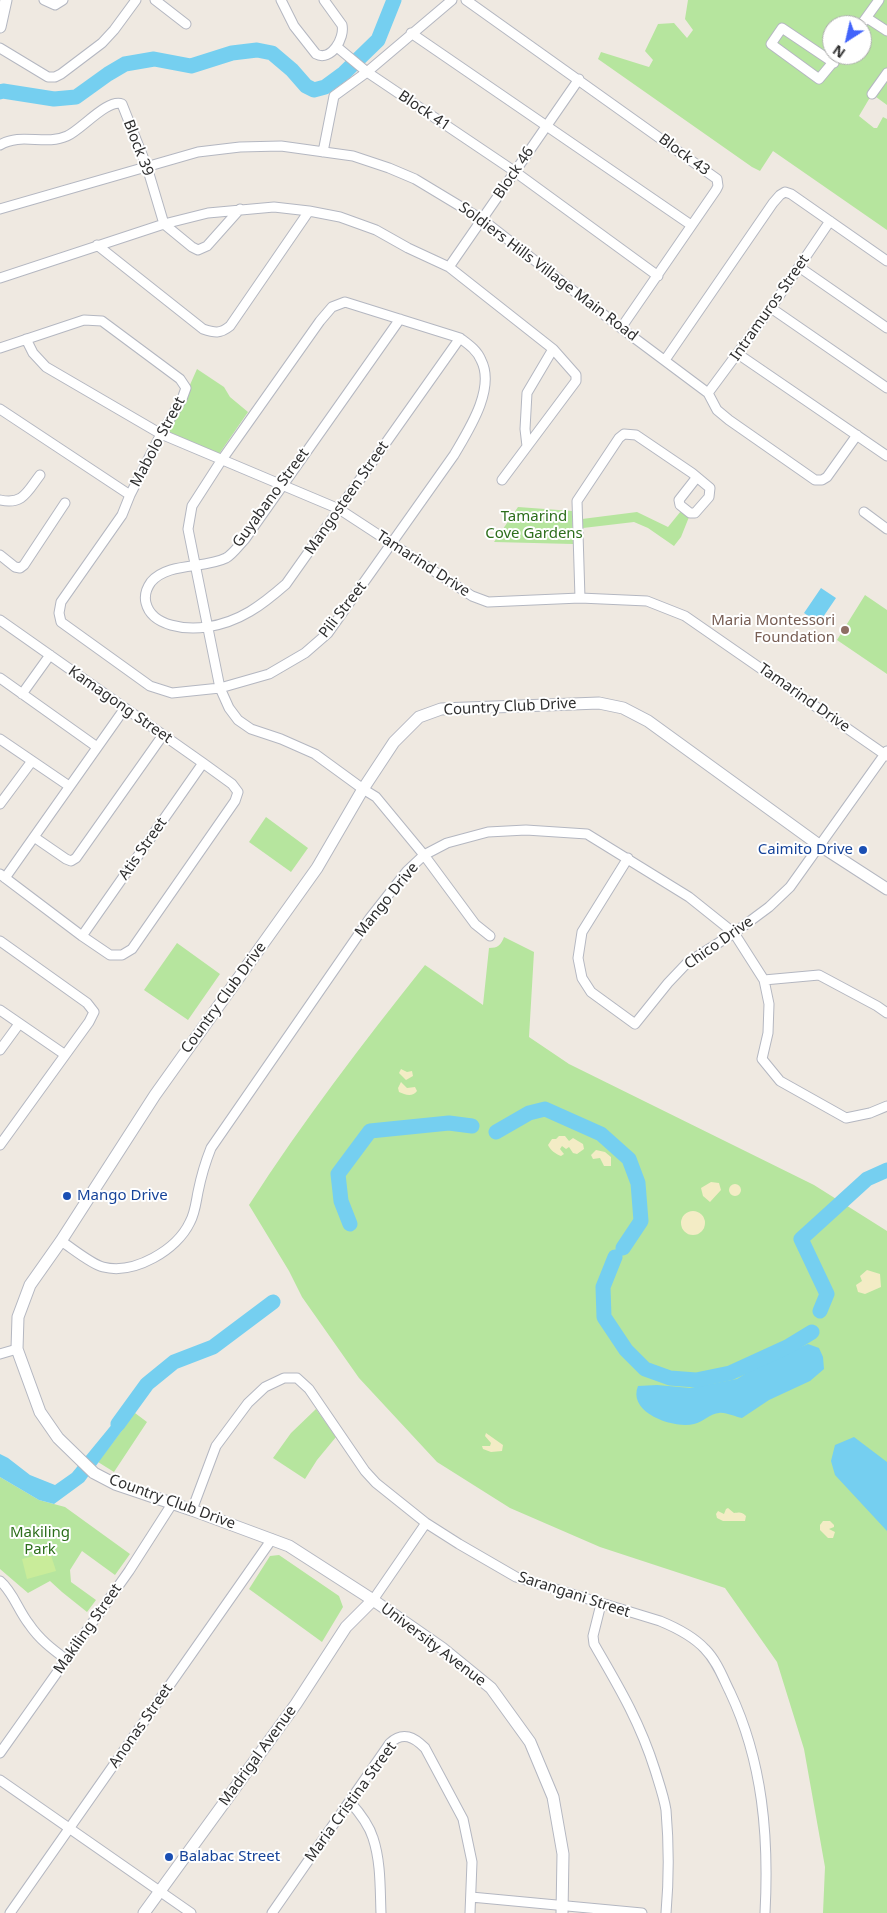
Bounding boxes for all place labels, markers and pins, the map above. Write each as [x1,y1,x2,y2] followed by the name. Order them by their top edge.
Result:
[711,612,835,647] place label: Maria Montessori Foundation
[839,624,851,636] marker: Maria Montessori Foundation
[758,841,853,859] place label: Caimito Drive
[857,844,869,856] marker: Caimito Drive
[77,1187,168,1205] place label: Mango Drive
[61,1190,73,1202] marker: Mango Drive
[179,1848,280,1866] place label: Balabac Street
[163,1851,175,1863] marker: Balabac Street

